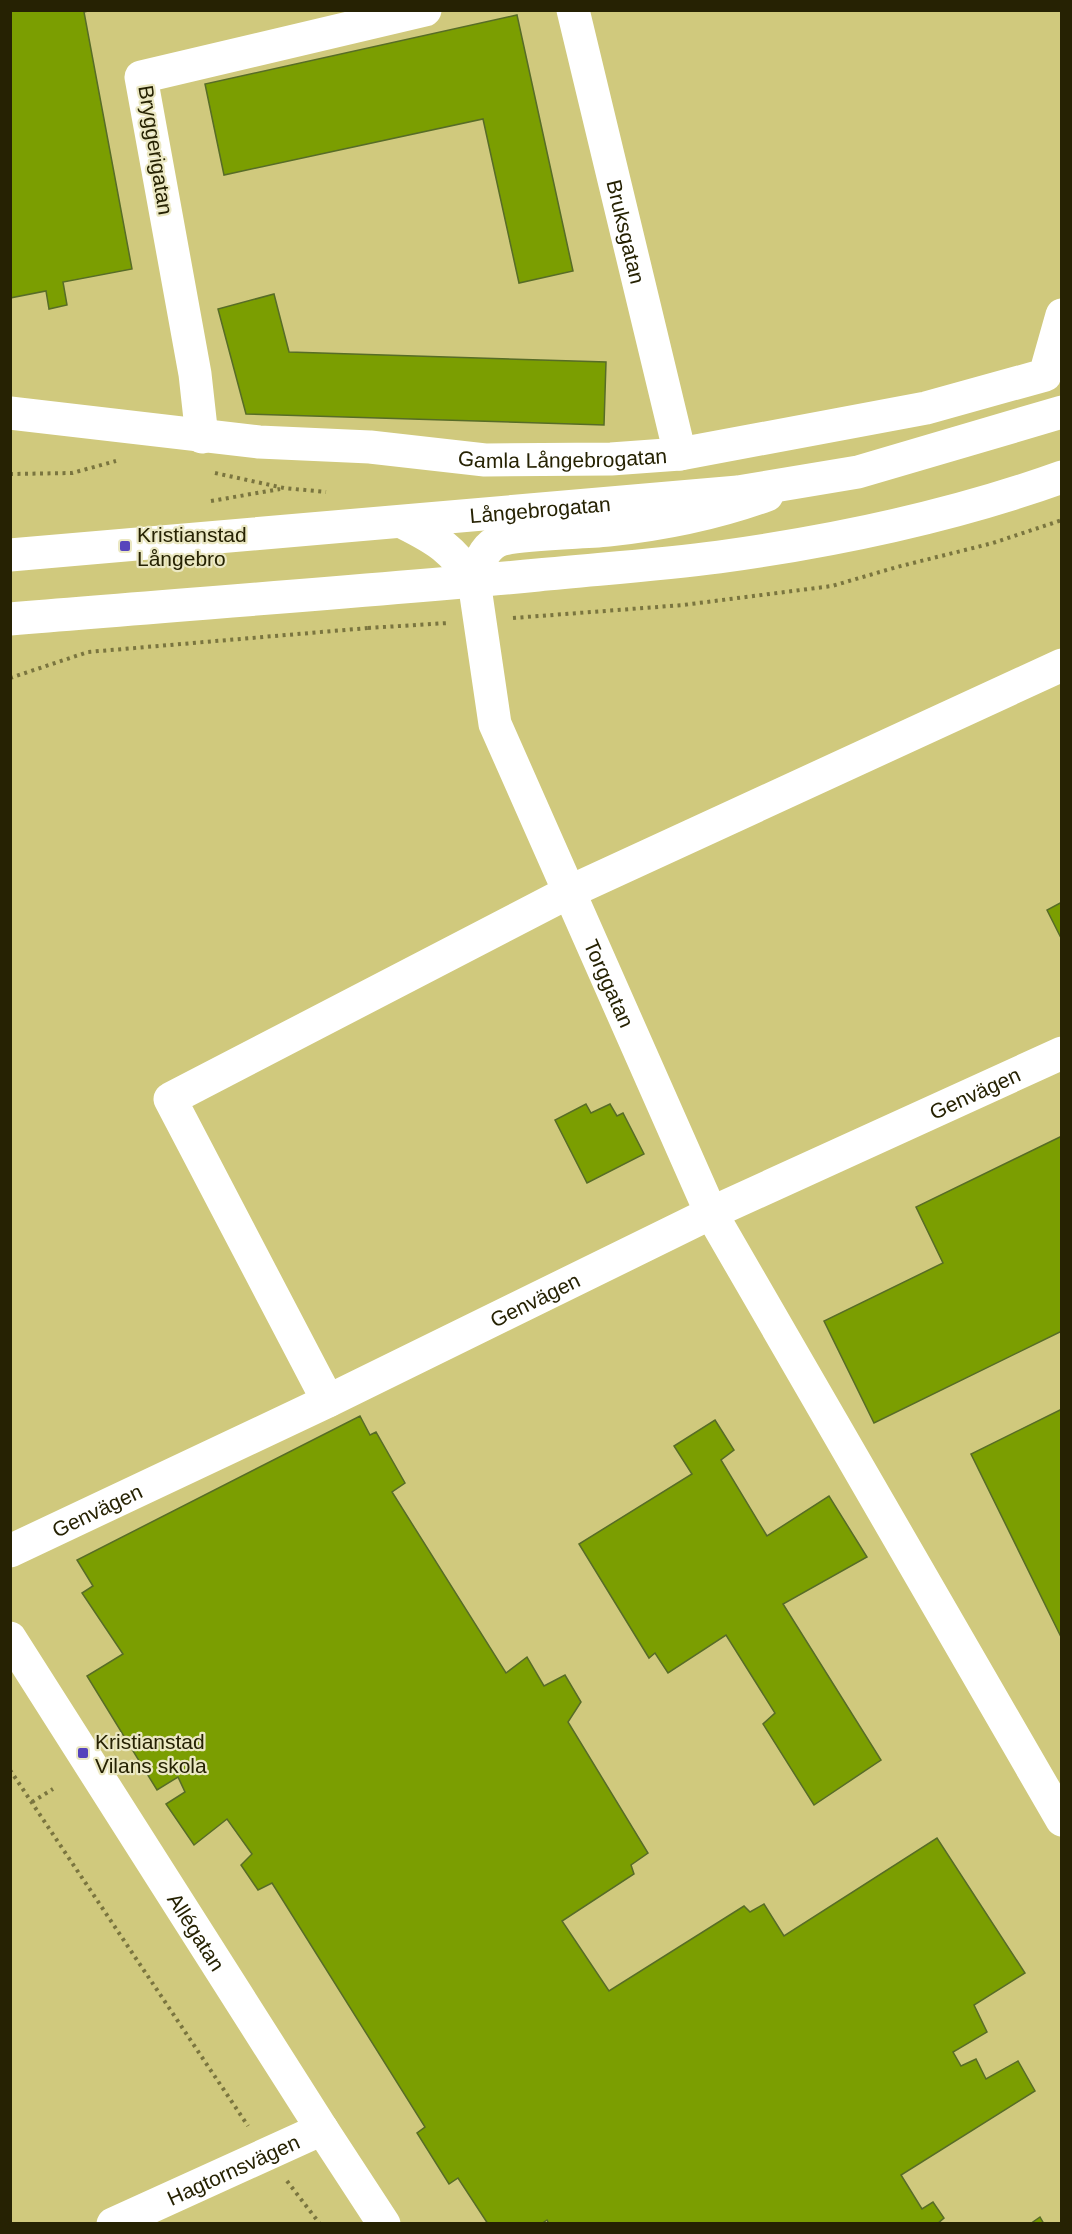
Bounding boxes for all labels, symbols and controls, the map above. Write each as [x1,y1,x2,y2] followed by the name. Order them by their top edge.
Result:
[134,84,178,216] street label: Bryggerigatan
[603,177,650,286] street label: Bruksgatan
[457,443,668,472] street label: Gamla Långebrogatan
[469,492,611,527] street label: Långebrogatan
[137,523,247,570] place label: Kristianstad Långebro
[118,539,132,553] marker: Kristianstad Långebro
[580,936,639,1031] street label: Torggatan
[926,1062,1024,1123] street label: Genvägen
[486,1268,583,1331] street label: Genvägen
[48,1479,146,1541] street label: Genvägen
[95,1730,207,1777] place label: Kristianstad Vilans skola
[76,1746,90,1760] marker: Kristianstad Vilans skola
[163,1889,230,1975] street label: Allégatan
[164,2129,303,2209] street label: Hagtornsvägen

